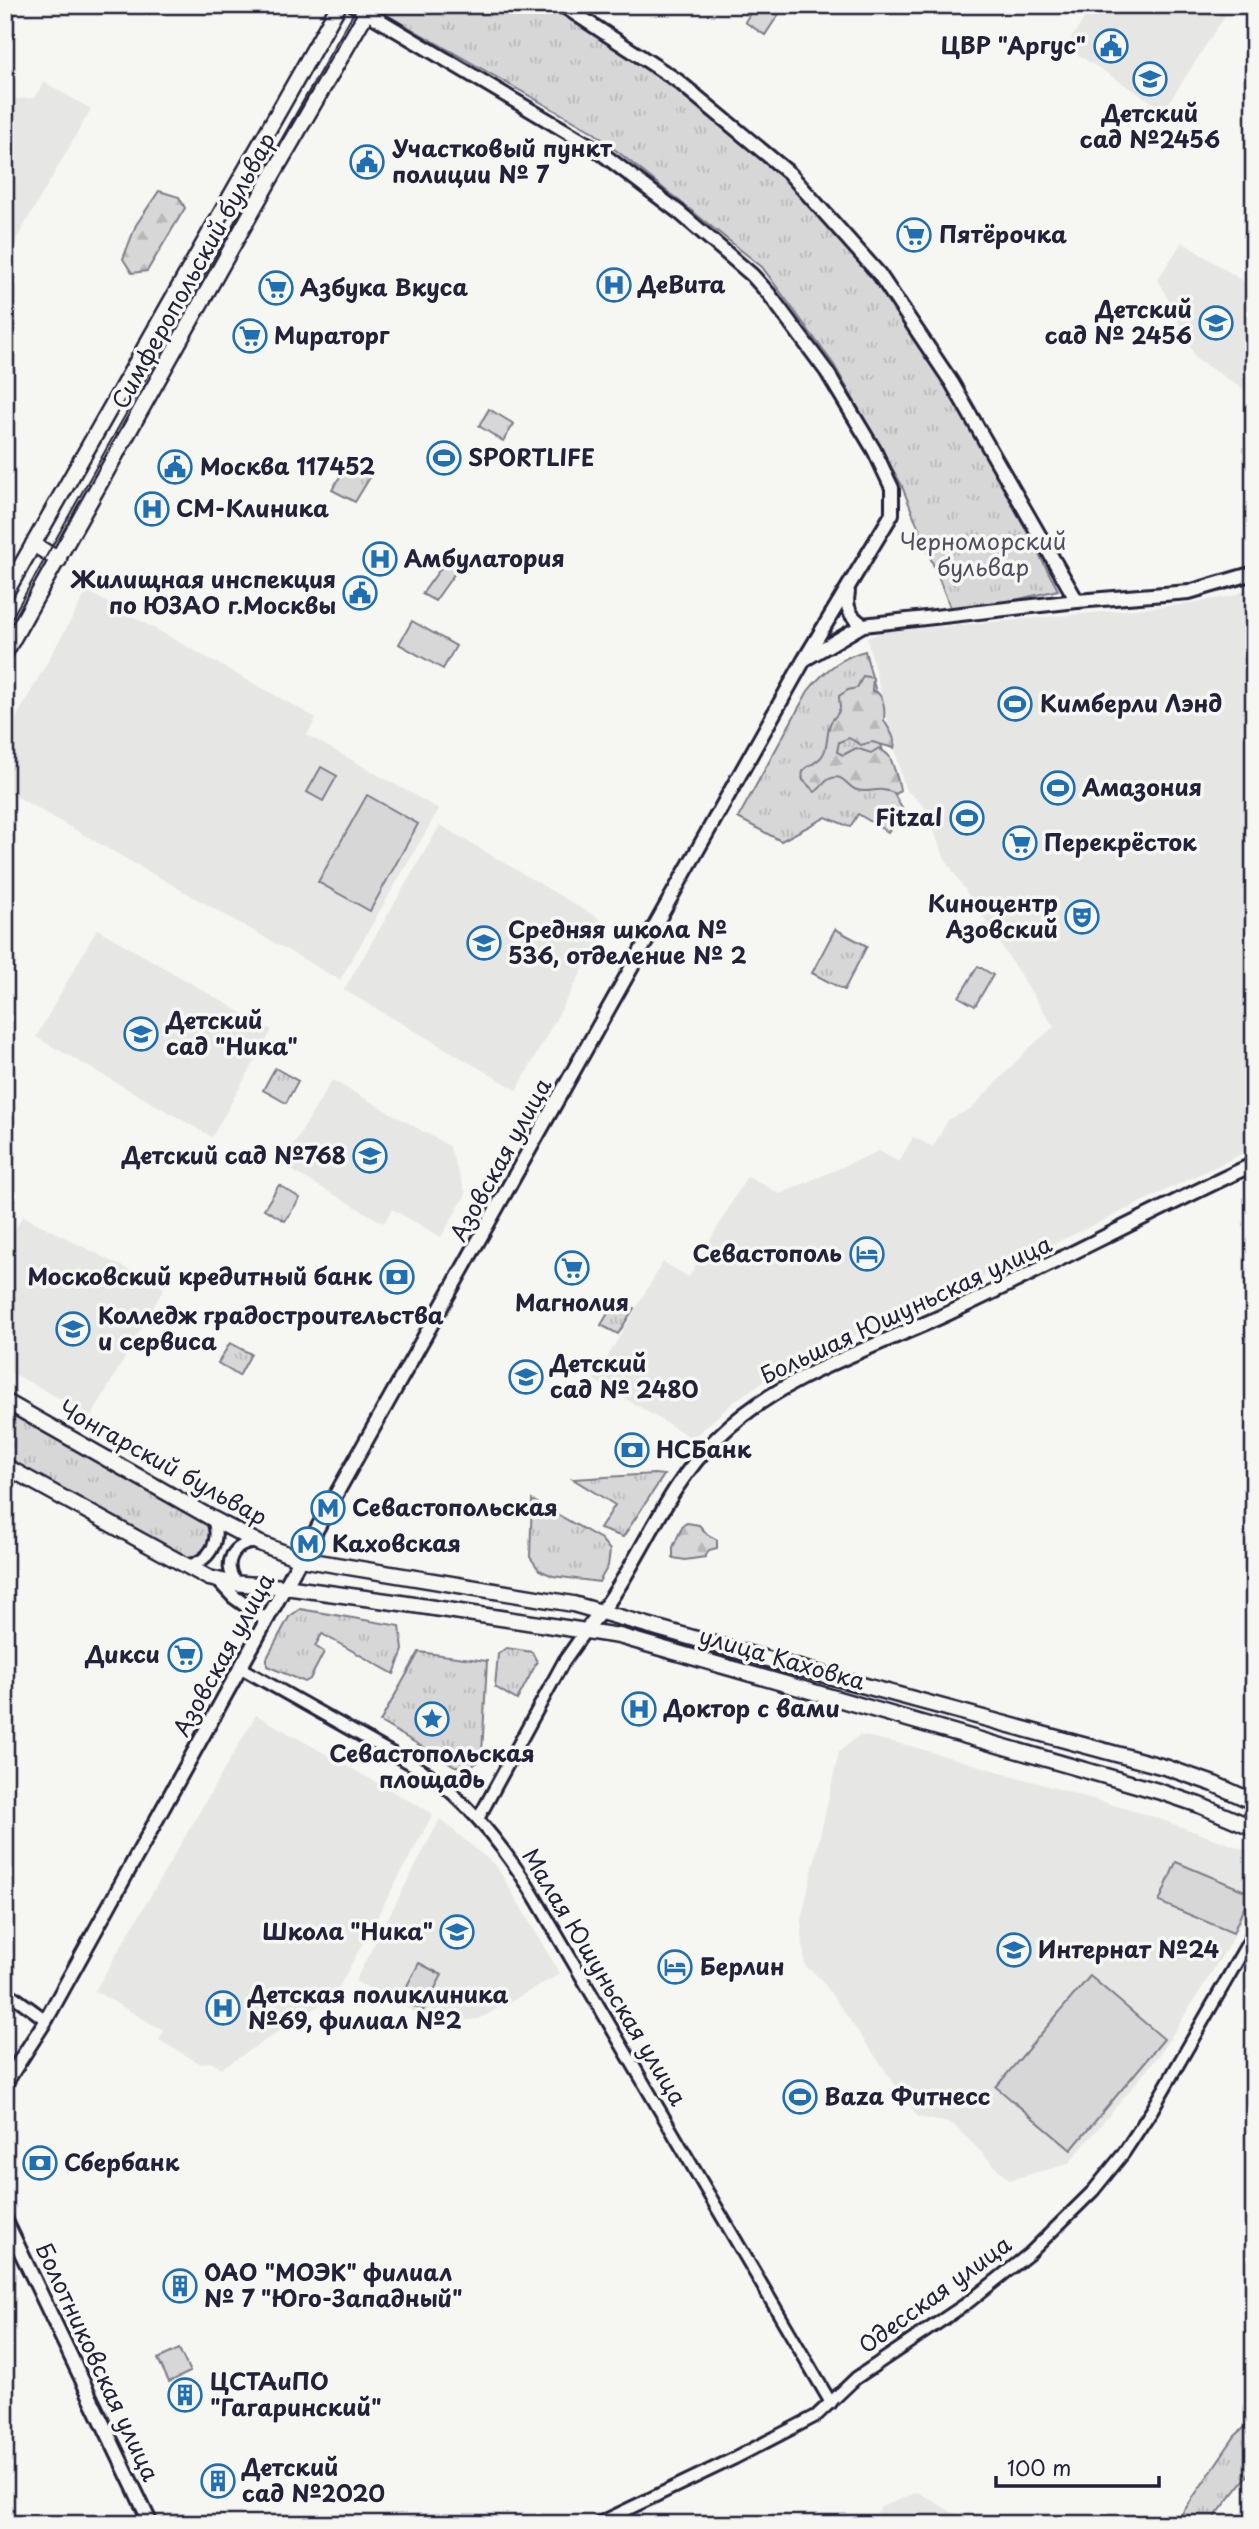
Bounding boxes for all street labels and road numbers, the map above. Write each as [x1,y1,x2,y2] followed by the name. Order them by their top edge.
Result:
[102,126,283,415] street label: Симферопольский бульвар
[440,1071,559,1247] street label: Азовская улица
[754,1225,1057,1392] street label: Большая Юшуньская улица
[53,1390,274,1534] street label: Чонгарский бульвар
[163,1566,282,1742] street label: Азовская улица
[695,1617,870,1698] street label: улица Каховка
[514,1841,697,2112] street label: Малая Юшуньская улица
[850,2226,1018,2361] street label: Одесская улица
[28,2236,169,2487] street label: Болотниковская улица

